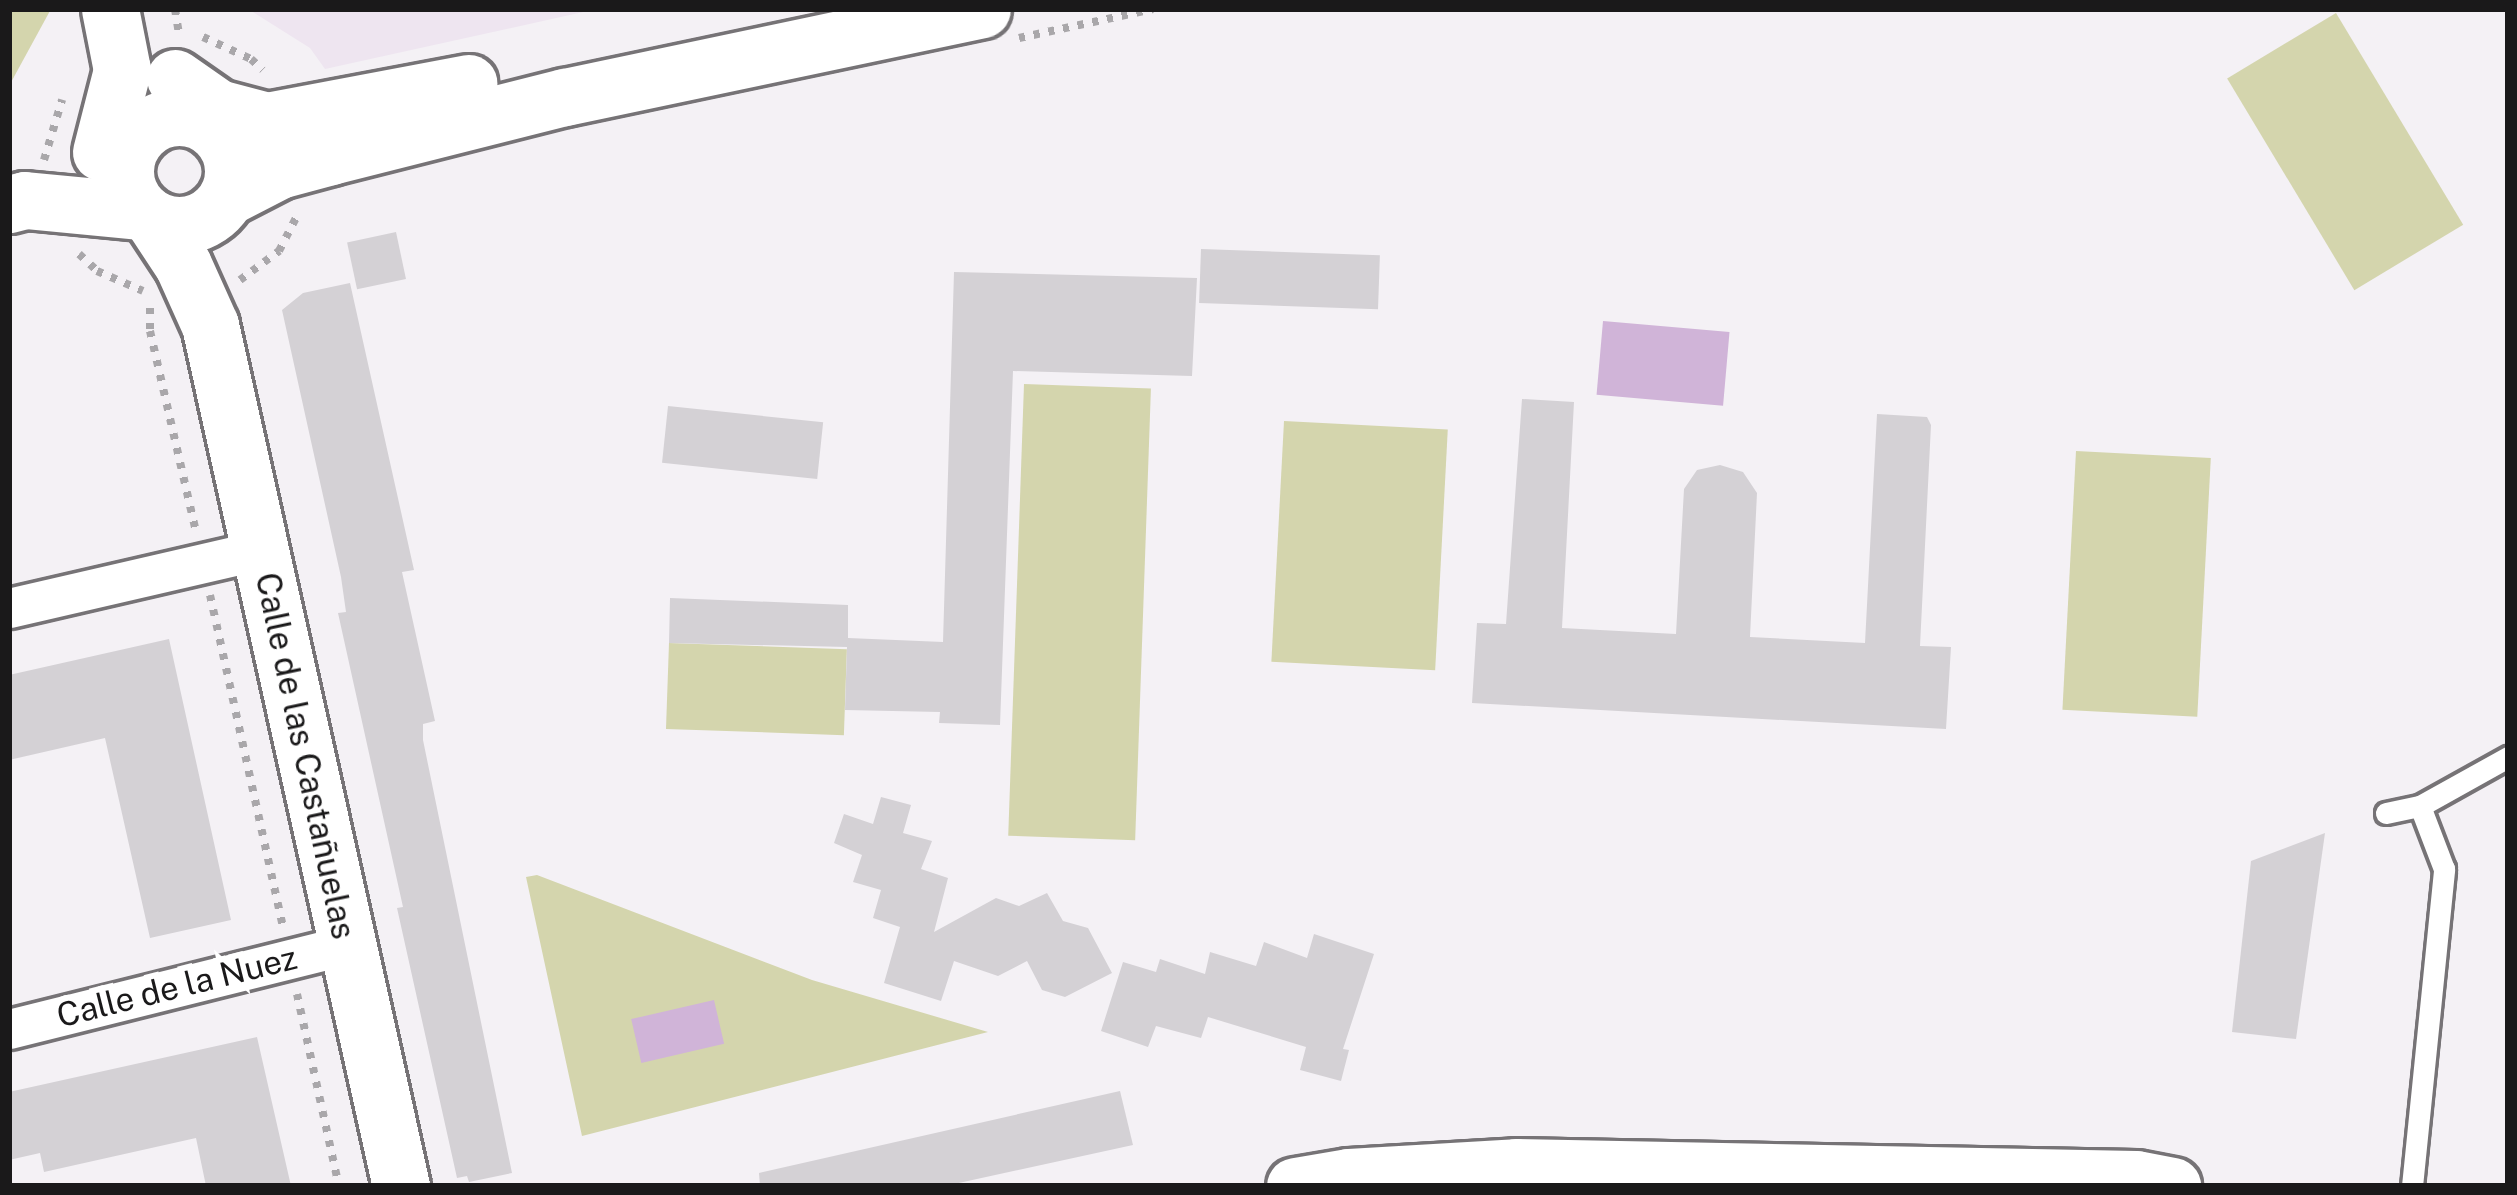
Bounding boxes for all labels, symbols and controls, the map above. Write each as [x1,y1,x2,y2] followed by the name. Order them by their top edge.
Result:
[247,569,363,943] street label: Calle de las Castañuelas
[52,938,302,1036] street label: Calle de la Nuez

